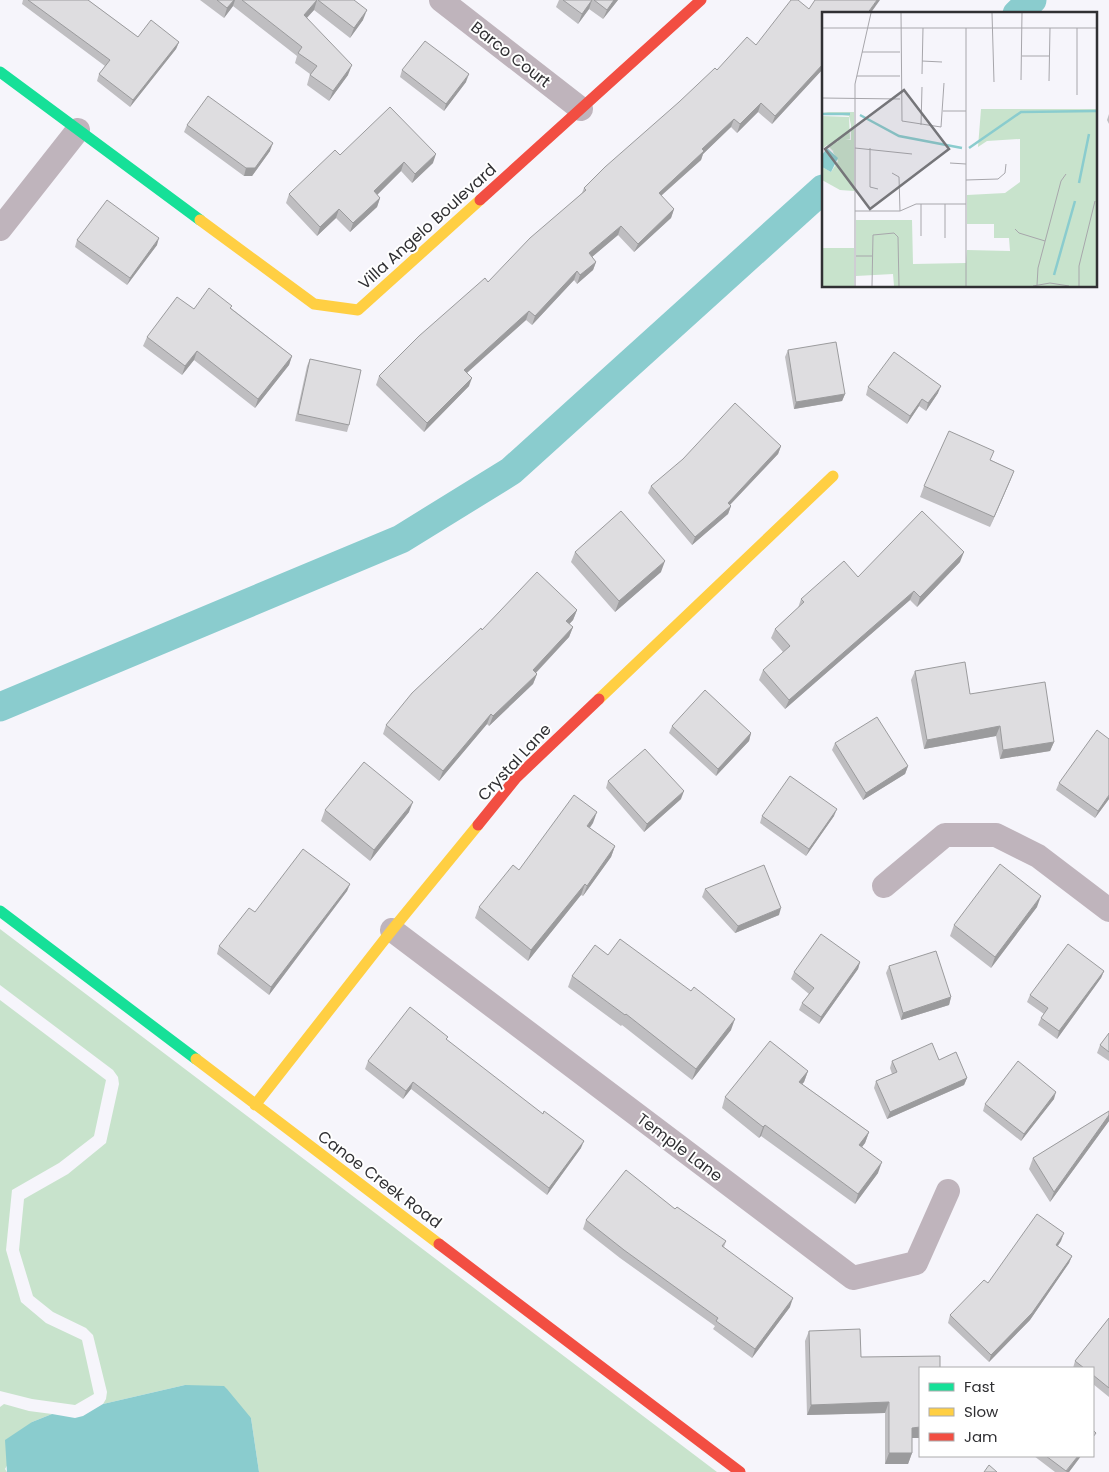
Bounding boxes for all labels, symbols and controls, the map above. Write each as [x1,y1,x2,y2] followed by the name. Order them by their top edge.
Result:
[822,12,1096,288] inset map
[466,16,556,93] street label: Barco Court
[353,158,501,295] street label: Villa Angelo Boulevard
[472,718,556,806] street label: Crystal Lane
[632,1108,727,1187] street label: Temple Lane
[313,1125,447,1234] street label: Canoe Creek Road
[919,1367,1094,1457] legend
[964,1376,995,1397] text: Fast
[964,1401,999,1422] text: Slow
[964,1426,998,1447] text: Jam

